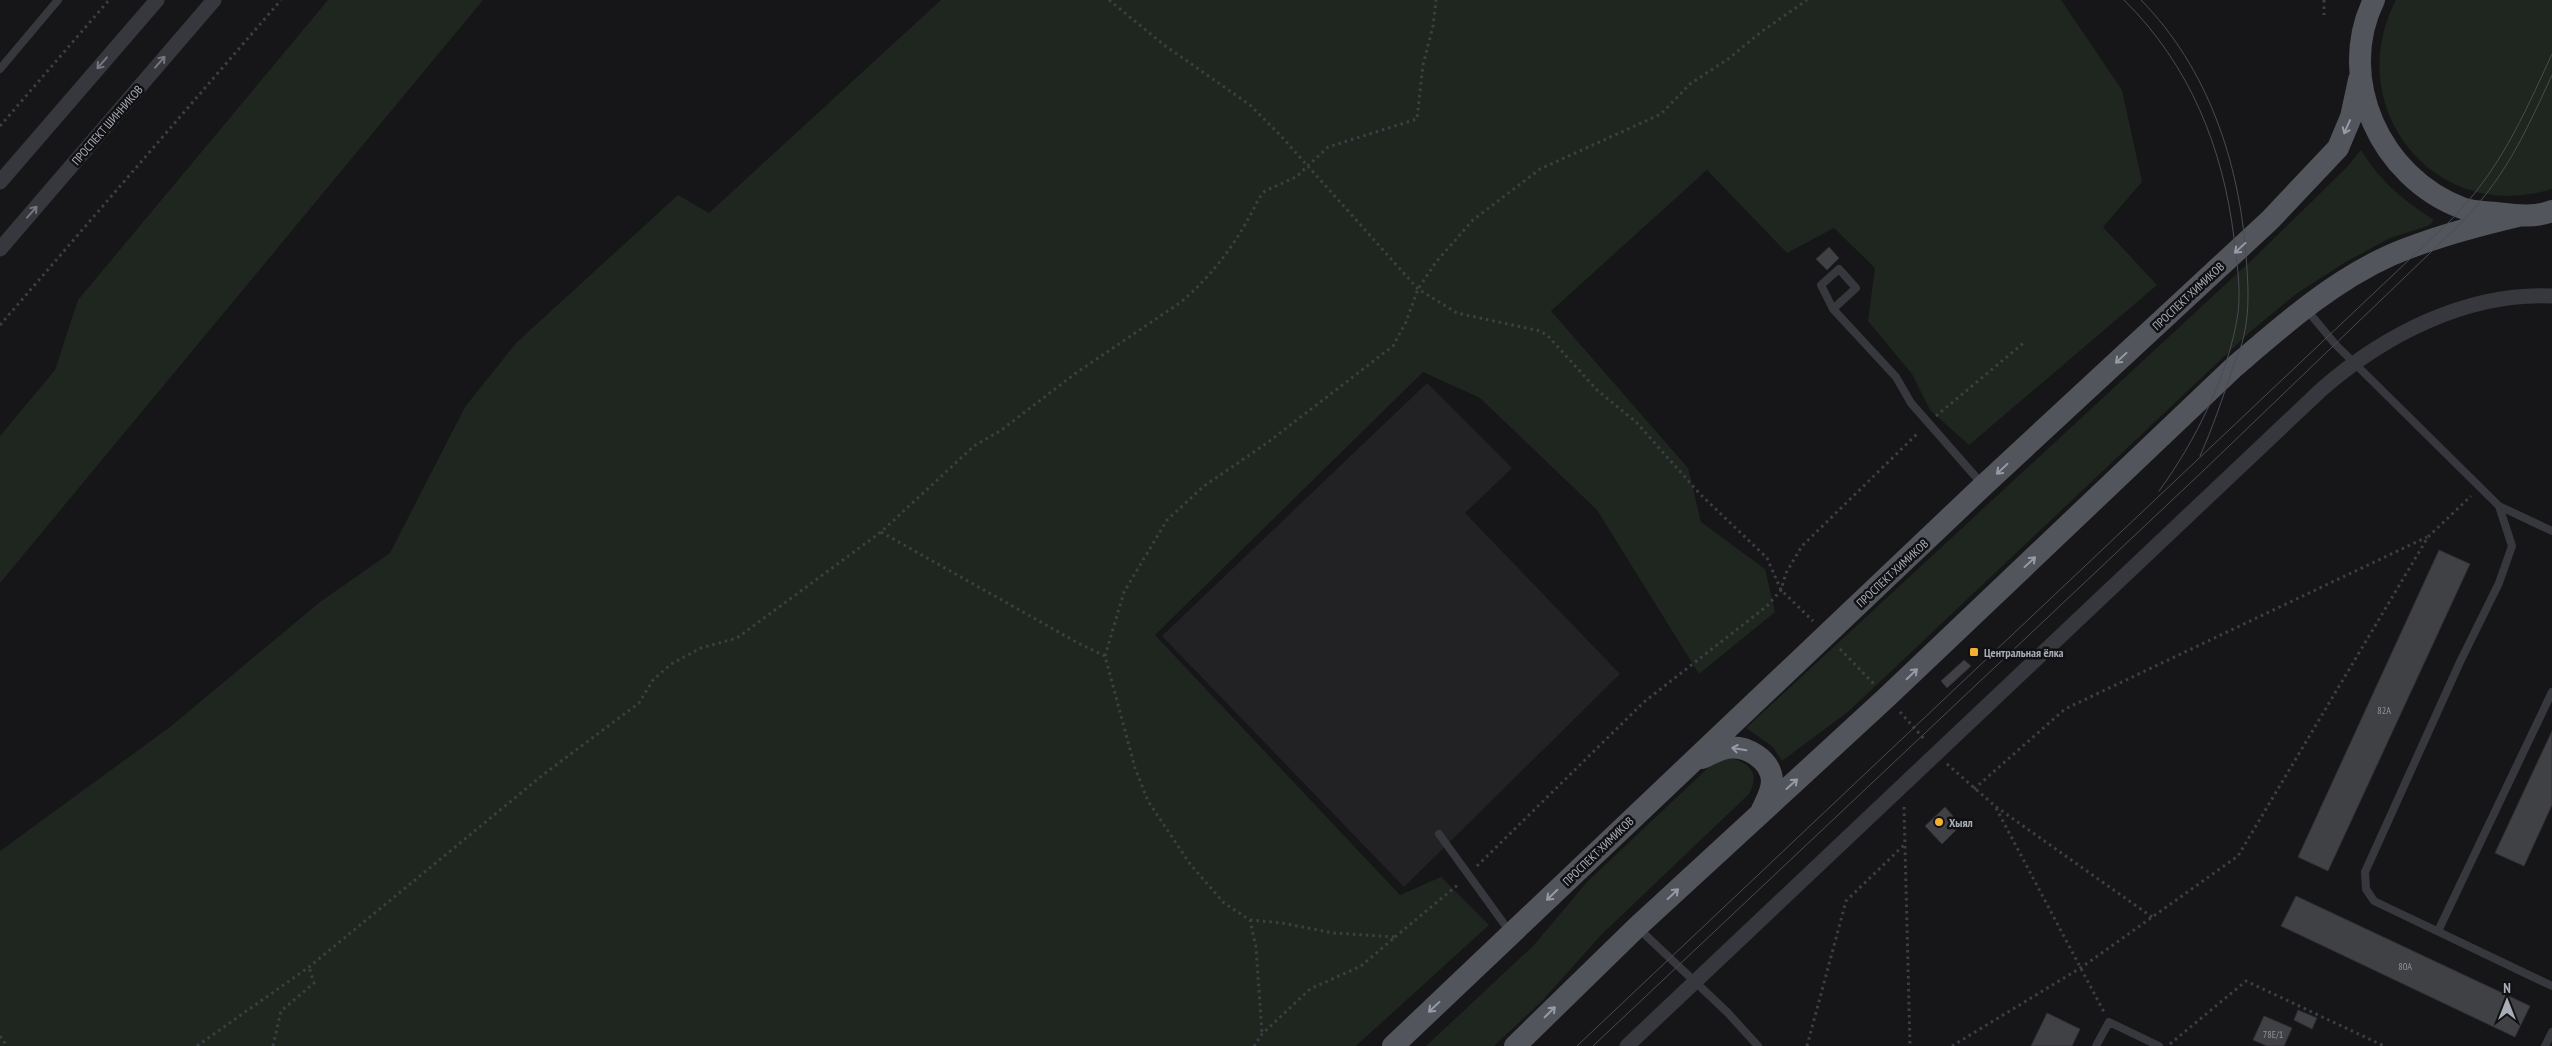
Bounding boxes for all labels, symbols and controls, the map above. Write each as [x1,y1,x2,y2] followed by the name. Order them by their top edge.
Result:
[155,56,166,69] one-way arrow
[96,57,108,70] one-way arrow
[68,82,146,168] street label: ПРОСПЕКТ ШИННИКОВ
[2342,119,2352,134] one-way arrow
[26,206,37,219] one-way arrow
[2234,241,2247,253] one-way arrow
[2149,259,2227,333] street label: ПРОСПЕКТ ХИМИКОВ
[2114,352,2127,364] one-way arrow
[1995,463,2008,475] one-way arrow
[1853,536,1931,610] street label: ПРОСПЕКТ ХИМИКОВ
[2023,556,2036,568] one-way arrow
[1984,645,2064,660] place label: Центральная ёлка
[1968,646,1980,658] marker: Центральная ёлка
[1906,668,1918,680] one-way arrow
[2377,704,2391,717] house number: 82А
[1732,744,1748,754] one-way arrow
[1786,778,1799,790] one-way arrow
[1559,813,1637,889] street label: ПРОСПЕКТ ХИМИКОВ
[1949,815,1973,830] place label: Хыял
[1933,816,1945,828] marker: Хыял
[1666,888,1679,900] one-way arrow
[1546,889,1558,901] one-way arrow
[2398,960,2412,973] house number: 80А
[2482,976,2532,1026] north arrow
[2503,979,2511,997] text: N
[1428,1001,1441,1013] one-way arrow
[1544,1006,1556,1018] one-way arrow
[2263,1028,2283,1041] house number: 78Е/1

